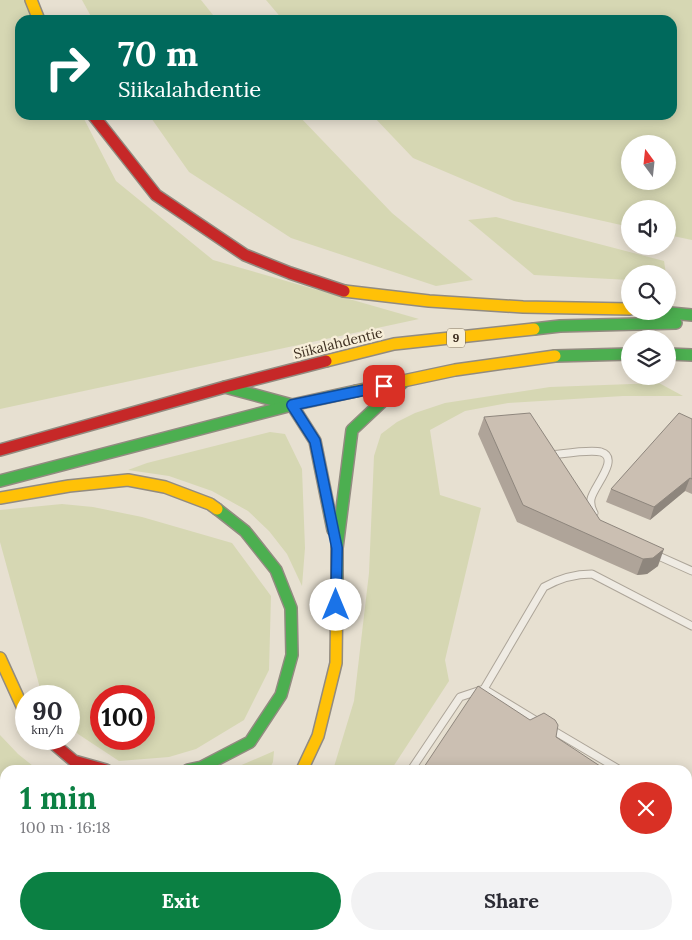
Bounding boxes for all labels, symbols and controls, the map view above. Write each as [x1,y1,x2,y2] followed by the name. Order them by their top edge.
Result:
[118,31,198,76] text: 70 m
[35,35,100,100] icon: right
[118,75,261,103] text: Siikalahdentie
[621,135,676,190] north arrow
[621,135,676,385] map controls
[621,200,676,255] button: sound
[621,265,676,320] button: search
[292,323,385,363] street label: Siikalahdentie
[447,328,465,348] road number: 9
[621,330,676,385] button: layers
[363,365,405,407] pin
[370,372,398,400] icon: arrive
[309,578,361,630] position arrow
[90,685,155,750] speed limit sign: 100
[32,695,63,727] text: 90
[31,722,64,737] text: km/h
[20,779,97,817] text: 1 min
[620,782,672,834] button: close
[20,817,111,837] text: 100 m · 16:18
[20,872,341,930] button: Exit
[351,872,672,930] button: Share

